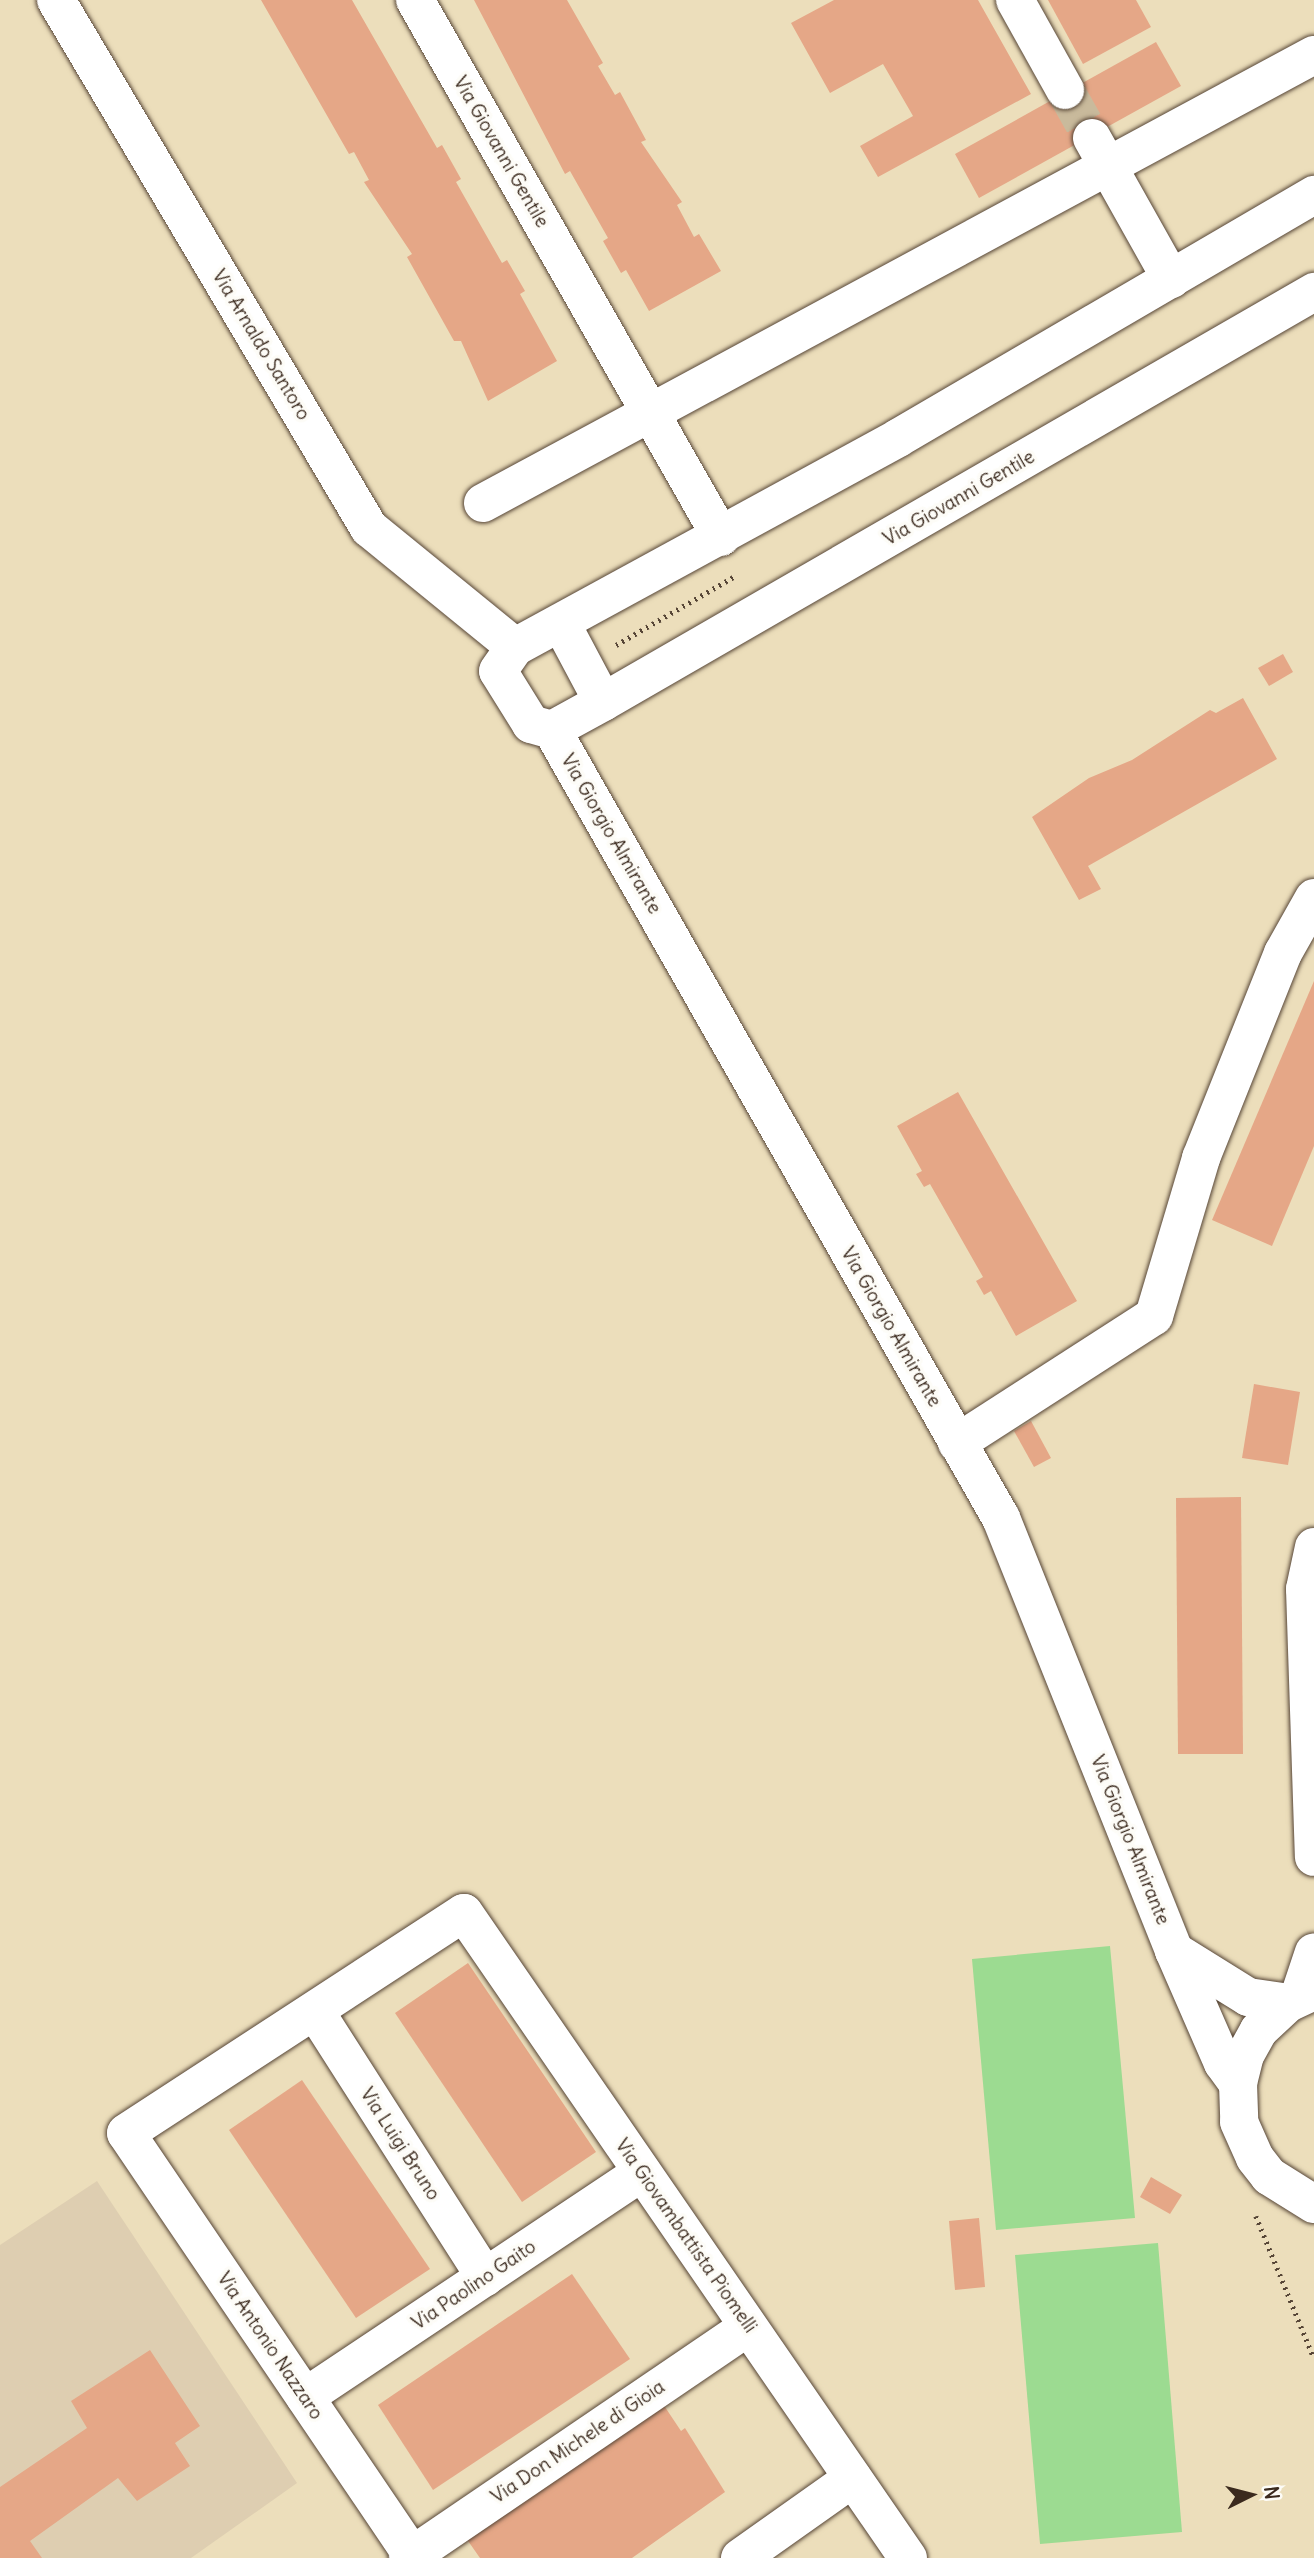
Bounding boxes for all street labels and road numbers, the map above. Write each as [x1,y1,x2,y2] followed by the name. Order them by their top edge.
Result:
[448,72,554,232] street label: Via Giovanni Gentile
[207,266,315,424] street label: Via Arnaldo Santoro
[879,445,1039,551] street label: Via Giovanni Gentile
[556,750,666,918] street label: Via Giorgio Almirante
[836,1243,946,1411] street label: Via Giorgio Almirante
[1086,1752,1174,1928] street label: Via Giorgio Almirante
[355,2084,445,2204] street label: Via Luigi Bruno
[610,2135,762,2337] street label: Via Giovambattista Piomelli
[408,2235,540,2335] street label: Via Paolino Gaito
[212,2268,328,2424] street label: Via Antonio Nazzaro
[487,2375,669,2509] street label: Via Don Michele di Gioia

